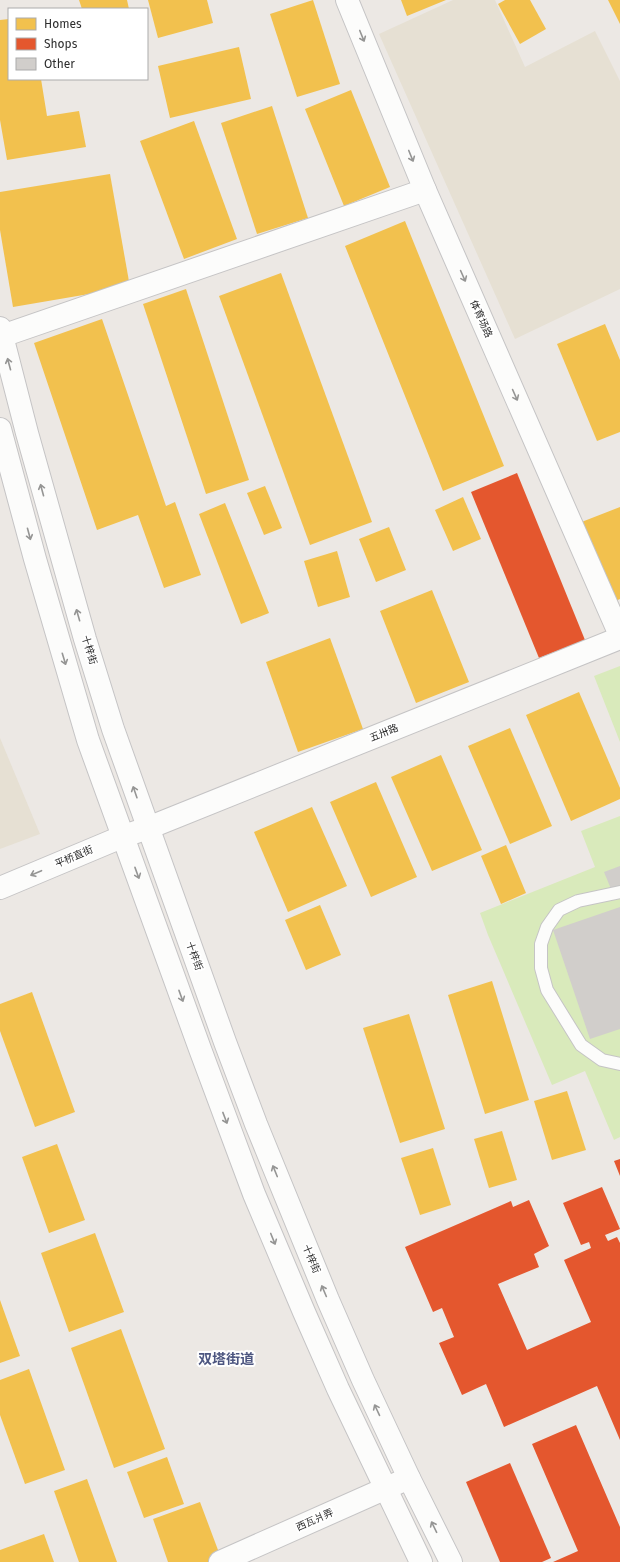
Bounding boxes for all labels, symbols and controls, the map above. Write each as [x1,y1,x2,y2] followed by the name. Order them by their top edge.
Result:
[8,8,148,80] legend
[44,17,82,31] text: Homes
[359,30,366,42] one-way arrow
[44,37,78,51] text: Shops
[44,57,75,71] text: Other
[408,150,416,162] one-way arrow
[459,269,467,281] one-way arrow
[467,298,495,340] street label: 体育场路
[5,358,12,371] one-way arrow
[512,389,519,401] one-way arrow
[38,483,46,496] one-way arrow
[25,527,33,540] one-way arrow
[74,609,81,622] one-way arrow
[79,634,99,666] street label: 十梓街
[61,652,68,665] one-way arrow
[368,722,400,744] street label: 五卅路
[131,786,139,798] one-way arrow
[53,844,95,870] street label: 平桥直街
[133,867,141,879] one-way arrow
[30,870,42,878] one-way arrow
[183,940,205,972] street label: 十梓街
[177,989,185,1001] one-way arrow
[222,1111,230,1123] one-way arrow
[270,1166,278,1178] one-way arrow
[269,1232,277,1244] one-way arrow
[300,1243,322,1275] street label: 十梓街
[320,1286,328,1298] one-way arrow
[198,1351,254,1368] district label: 双塔街道
[373,1404,380,1416] one-way arrow
[294,1506,336,1534] street label: 西瓦爿弄
[429,1521,437,1533] one-way arrow

